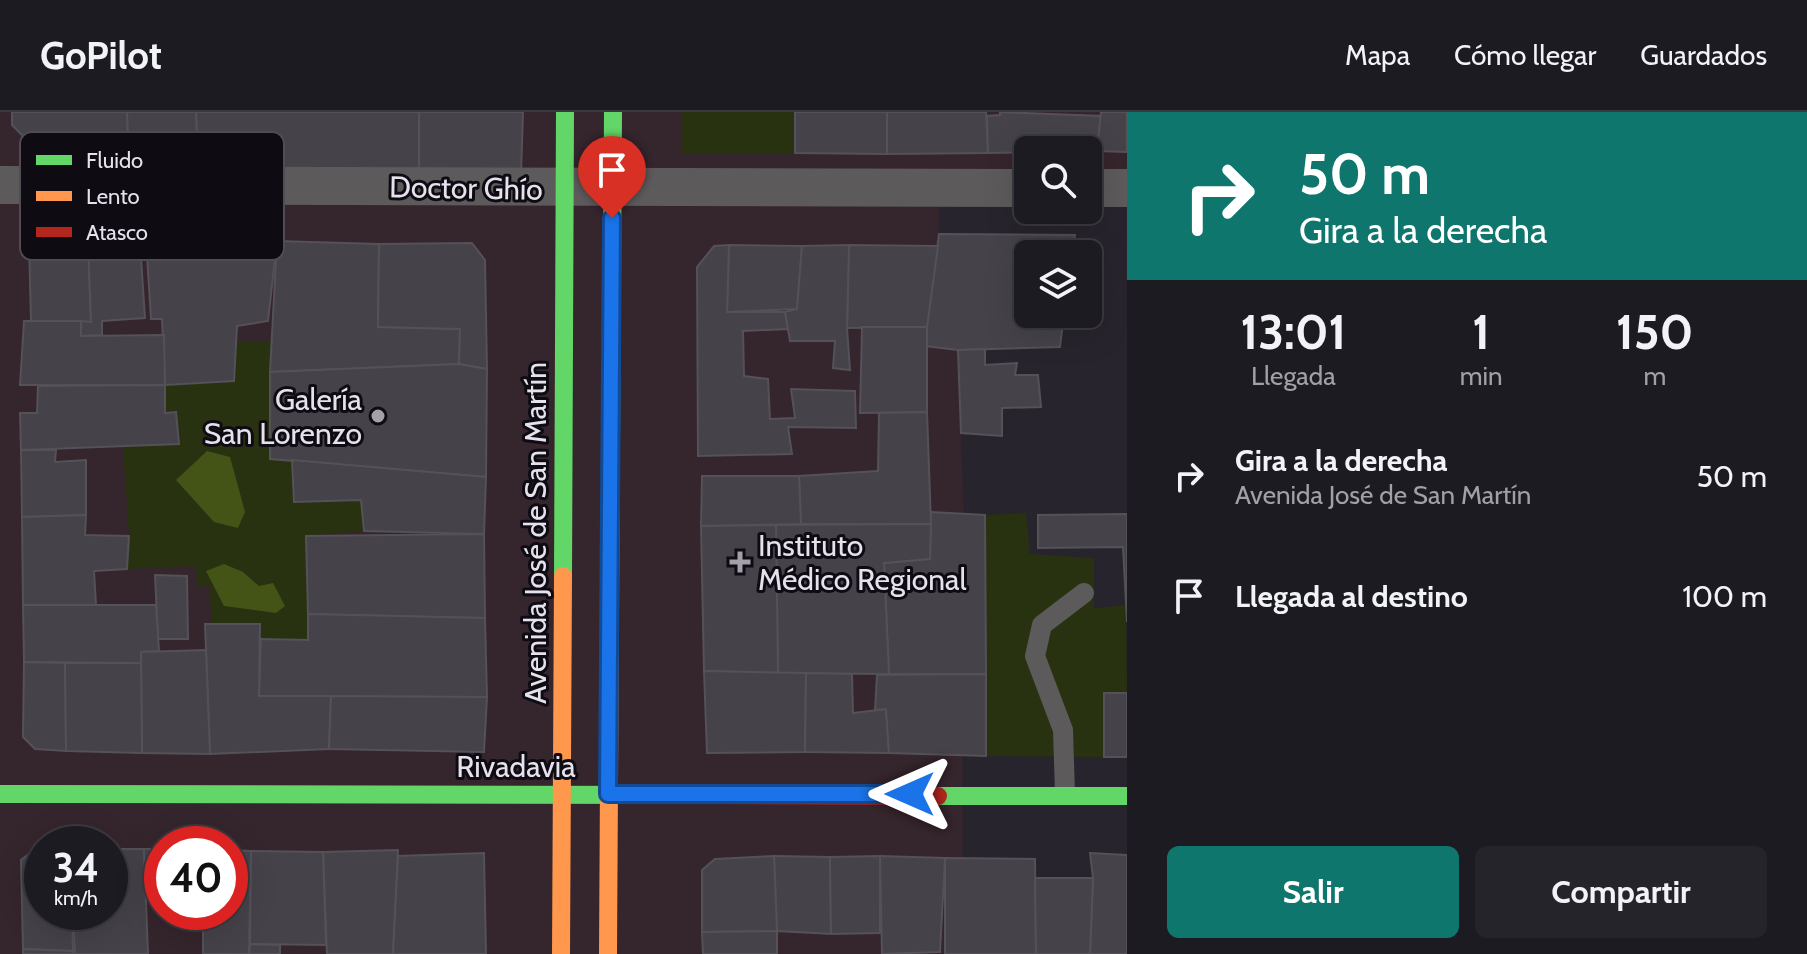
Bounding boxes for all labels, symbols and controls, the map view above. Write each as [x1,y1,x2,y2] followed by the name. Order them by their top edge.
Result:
[40,32,162,79] text: GoPilot
[1345,38,1410,72] text: Mapa
[1454,38,1596,72] text: Cómo llegar
[1640,38,1767,72] text: Guardados
[20,132,284,260] legend
[578,136,646,218] pin
[1014,136,1102,328] map controls
[1014,136,1102,224] button: search
[1299,140,1430,208] text: 50 m
[1167,144,1271,248] icon: right
[86,147,143,174] text: Fluido
[590,148,634,192] icon: arrive
[389,168,543,208] street label: Doctor Ghío
[86,183,140,210] text: Lento
[1299,208,1547,252] text: Gira a la derecha
[86,219,148,246] text: Atasco
[1014,240,1102,328] button: layers
[1240,303,1346,361] text: 13:01
[1472,303,1490,361] text: 1
[1616,303,1694,361] text: 150
[1251,360,1336,392] text: Llegada
[1460,360,1503,392] text: min
[1643,360,1666,392] text: m
[517,362,554,704] street label: Avenida José de San Martín
[204,381,363,452] place label: Galería San Lorenzo
[369,407,387,425] marker: Galería San Lorenzo
[1235,442,1447,479] text: Gira a la derecha
[1167,454,1211,498] icon: right
[1697,458,1767,495] text: 50 m
[1235,479,1531,511] text: Avenida José de San Martín
[758,527,967,598] place label: Instituto Médico Regional
[729,551,751,573] marker: Instituto Médico Regional
[1167,574,1211,618] icon: arrive
[1235,578,1468,615] text: Llegada al destino
[1682,578,1767,615] text: 100 m
[456,748,576,785] street label: Rivadavia
[868,752,952,836] position arrow
[144,826,248,930] speed limit sign: 40
[53,843,99,892] text: 34
[1167,846,1459,938] button: Salir
[1475,846,1767,938] button: Compartir
[54,886,98,910] text: km/h

